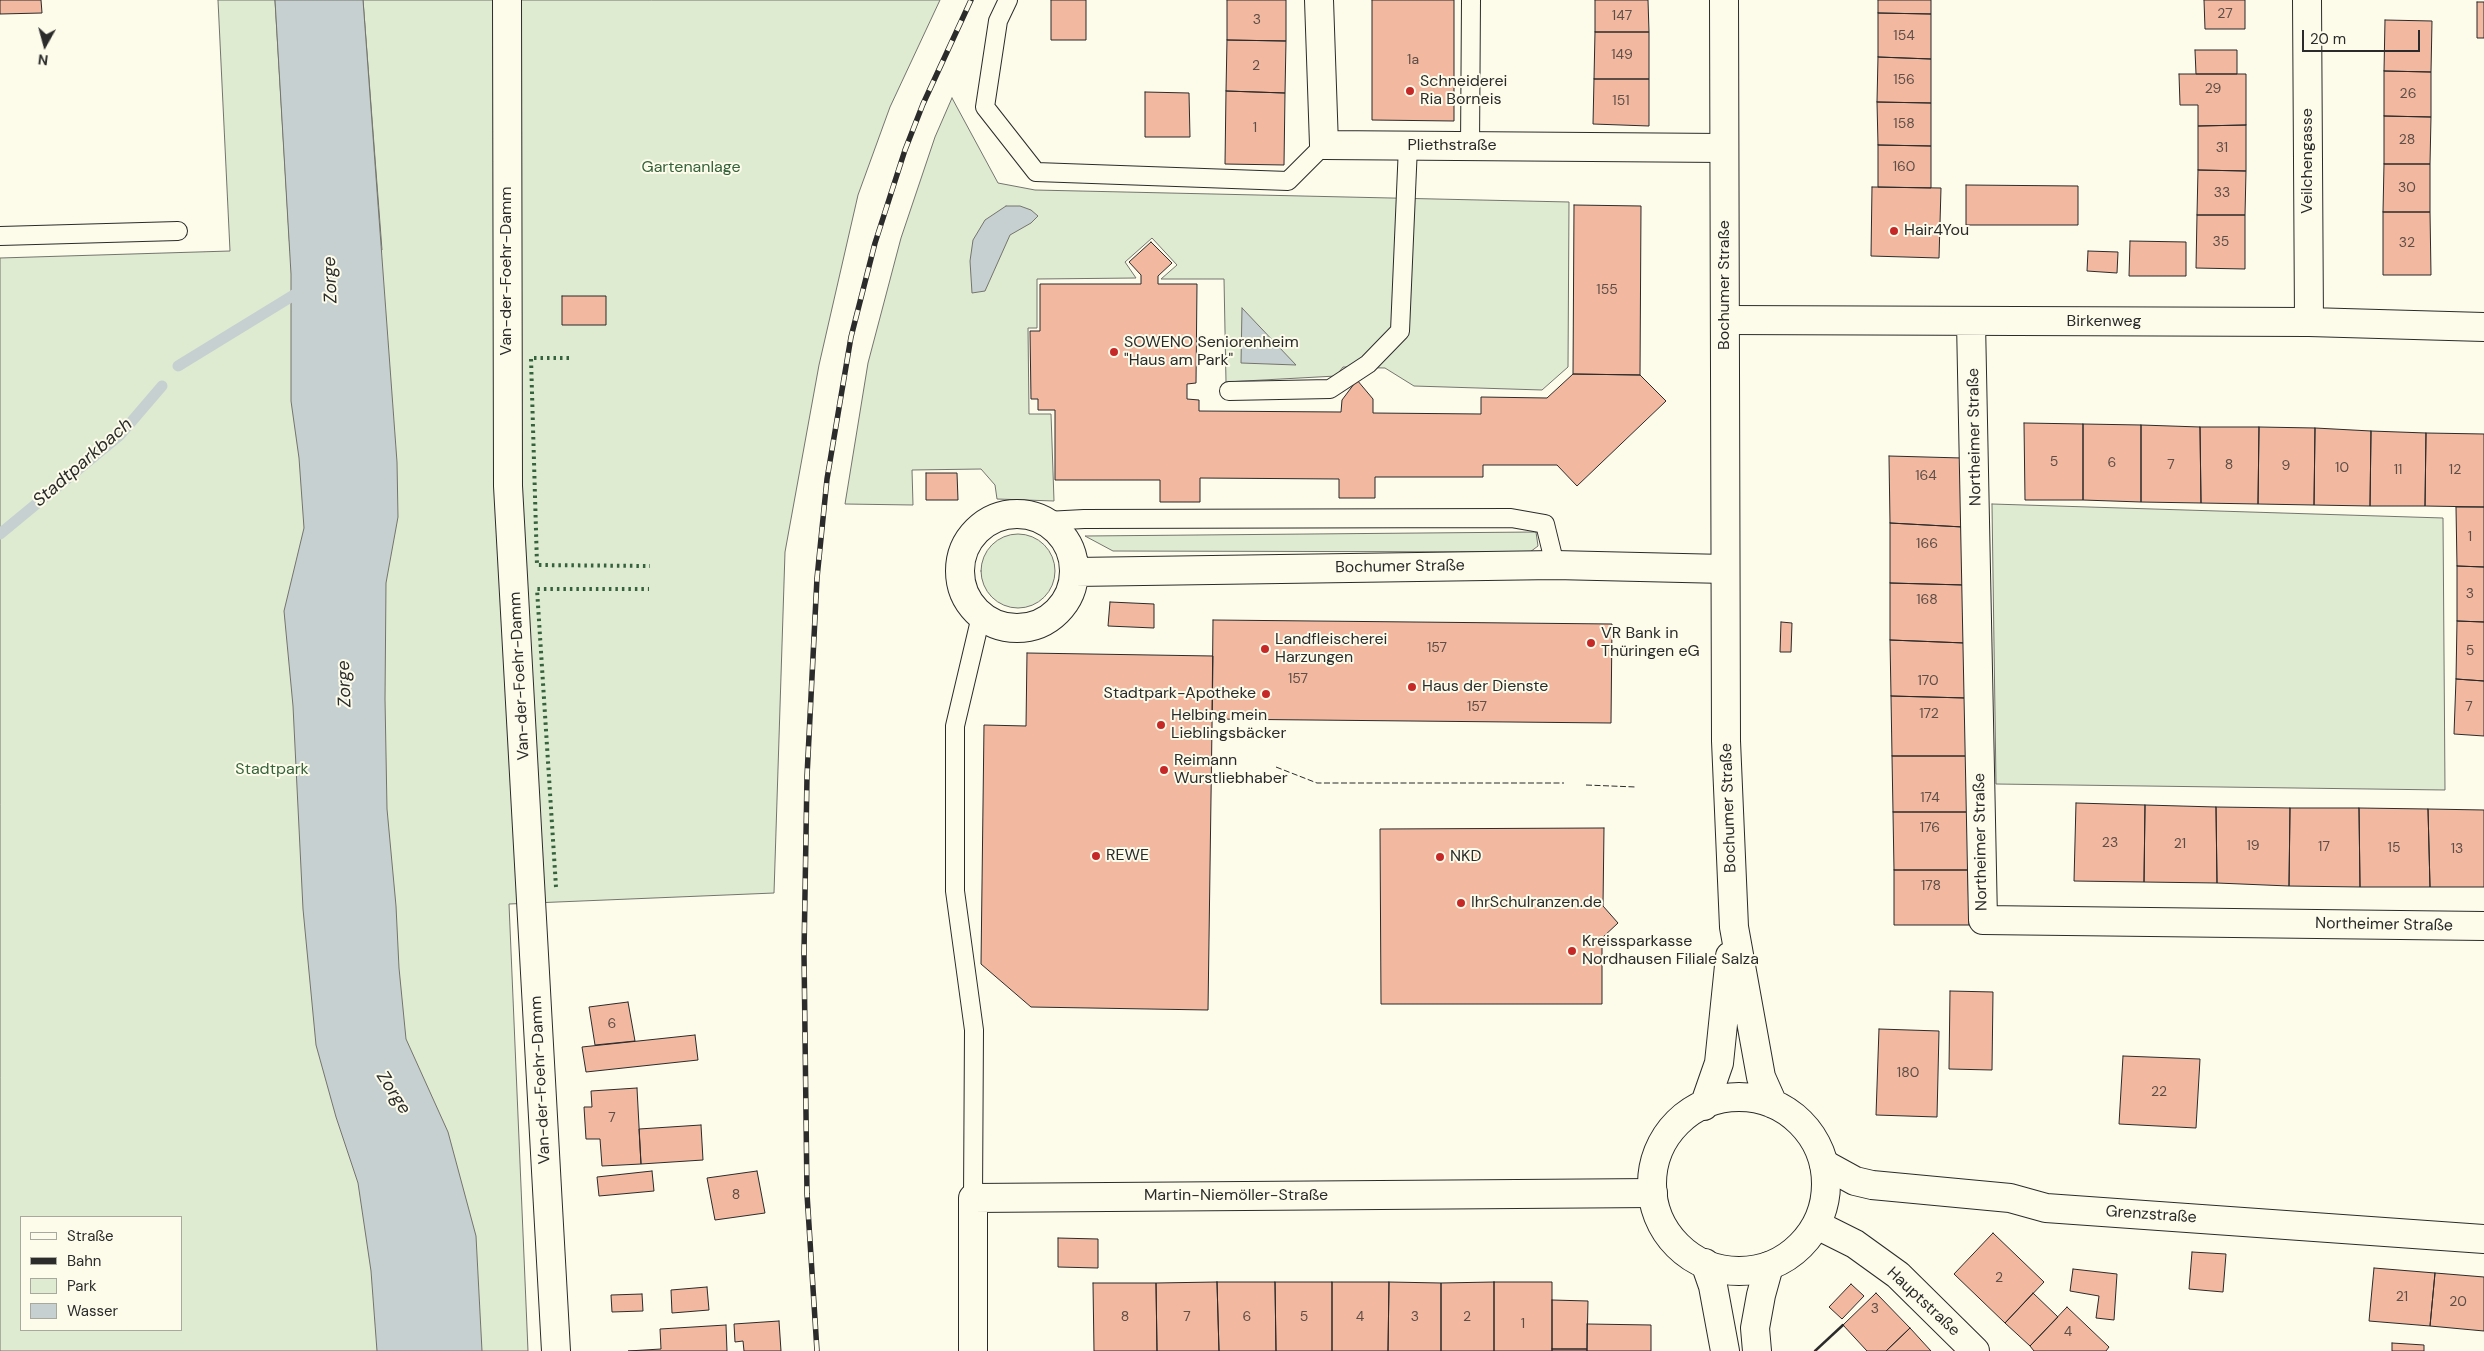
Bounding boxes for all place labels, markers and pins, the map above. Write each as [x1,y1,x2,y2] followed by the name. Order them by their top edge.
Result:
[1420,72,1507,110] place label: Schneiderei Ria Borneis
[1404,85,1416,97] marker: Schneiderei Ria Borneis
[1904,221,1969,241] place label: Hair4You
[1888,225,1900,237] marker: Hair4You
[1124,333,1299,371] place label: SOWENO Seniorenheim "Haus am Park"
[1108,346,1120,358] marker: SOWENO Seniorenheim "Haus am Park"
[1601,624,1700,662] place label: VR Bank in Thüringen eG
[1275,630,1387,668] place label: Landfleischerei Harzungen
[1585,637,1597,649] marker: VR Bank in Thüringen eG
[1259,643,1271,655] marker: Landfleischerei Harzungen
[1422,677,1548,697] place label: Haus der Dienste
[1406,681,1418,693] marker: Haus der Dienste
[1104,684,1256,704] place label: Stadtpark-Apotheke
[1260,688,1272,700] marker: Stadtpark-Apotheke
[1171,706,1286,744] place label: Helbing mein Lieblingsbäcker
[1155,719,1167,731] marker: Helbing mein Lieblingsbäcker
[1174,751,1288,789] place label: Reimann Wurstliebhaber
[1158,764,1170,776] marker: Reimann Wurstliebhaber
[1106,846,1149,866] place label: REWE
[1450,847,1481,867] place label: NKD
[1090,850,1102,862] marker: REWE
[1434,851,1446,863] marker: NKD
[1471,893,1602,913] place label: IhrSchulranzen.de
[1455,897,1467,909] marker: IhrSchulranzen.de
[1582,932,1759,970] place label: Kreissparkasse Nordhausen Filiale Salza
[1566,945,1578,957] marker: Kreissparkasse Nordhausen Filiale Salza

